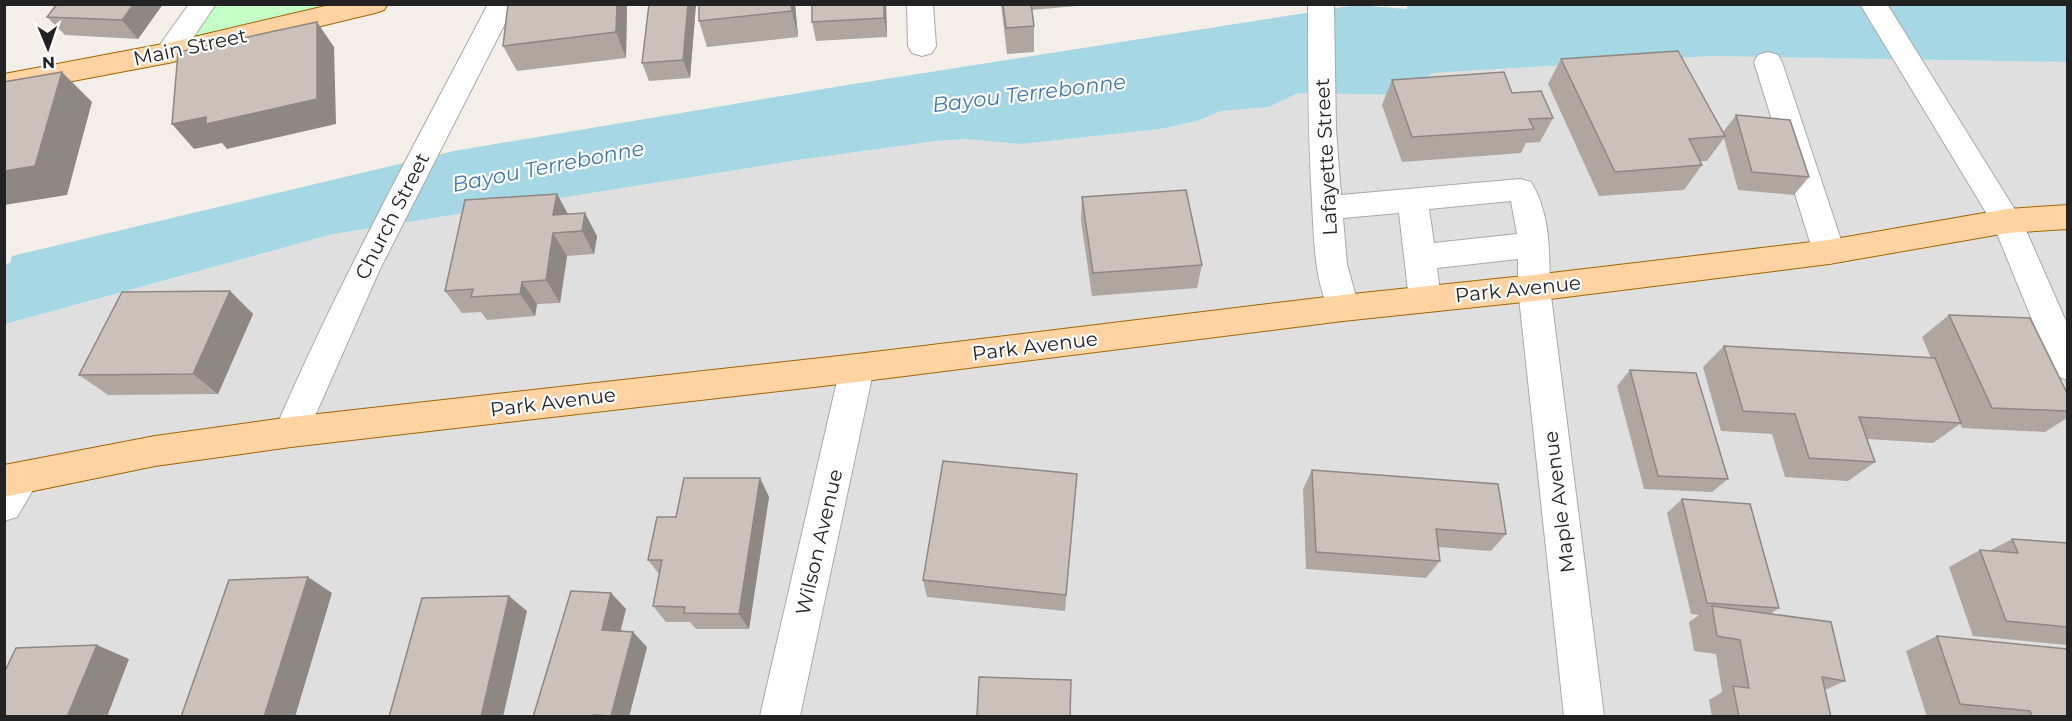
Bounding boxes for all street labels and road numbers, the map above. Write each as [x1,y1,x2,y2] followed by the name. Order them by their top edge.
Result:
[131,23,249,71] street label: Main Street
[1310,78,1342,236] street label: Lafayette Street
[350,149,434,283] street label: Church Street
[1454,270,1582,308] street label: Park Avenue
[971,326,1099,366] street label: Park Avenue
[489,382,617,422] street label: Park Avenue
[1538,430,1580,574] street label: Maple Avenue
[791,467,847,617] street label: Wilson Avenue

